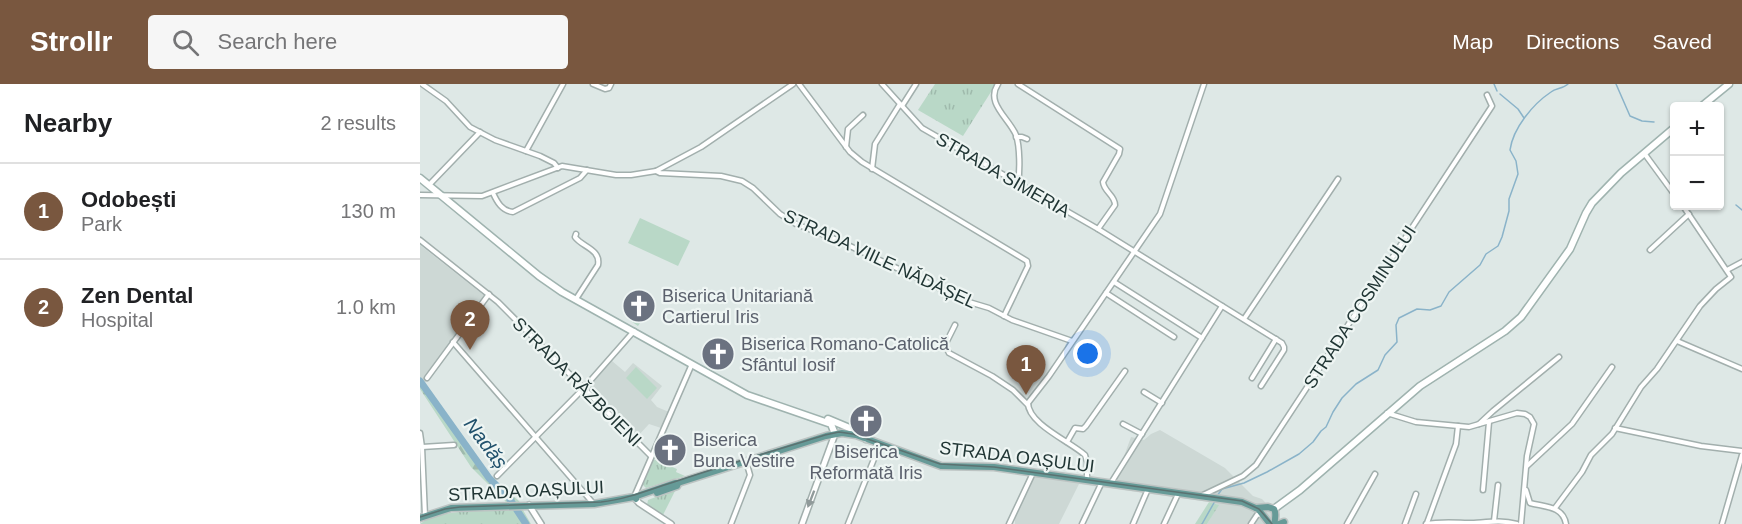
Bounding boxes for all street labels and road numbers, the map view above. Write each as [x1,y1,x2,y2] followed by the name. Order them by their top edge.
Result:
[933,129,1073,221] street label: STRADA SIMERIA
[781,206,979,312] street label: STRADA VIILE NĂDĂȘEL
[1300,222,1420,392] street label: STRADA COSMINULUI
[508,313,646,451] street label: STRADA RĂZBOIENI
[938,438,1096,476] street label: STRADA OAȘULUI
[448,477,604,505] street label: STRADA OAȘULUI

